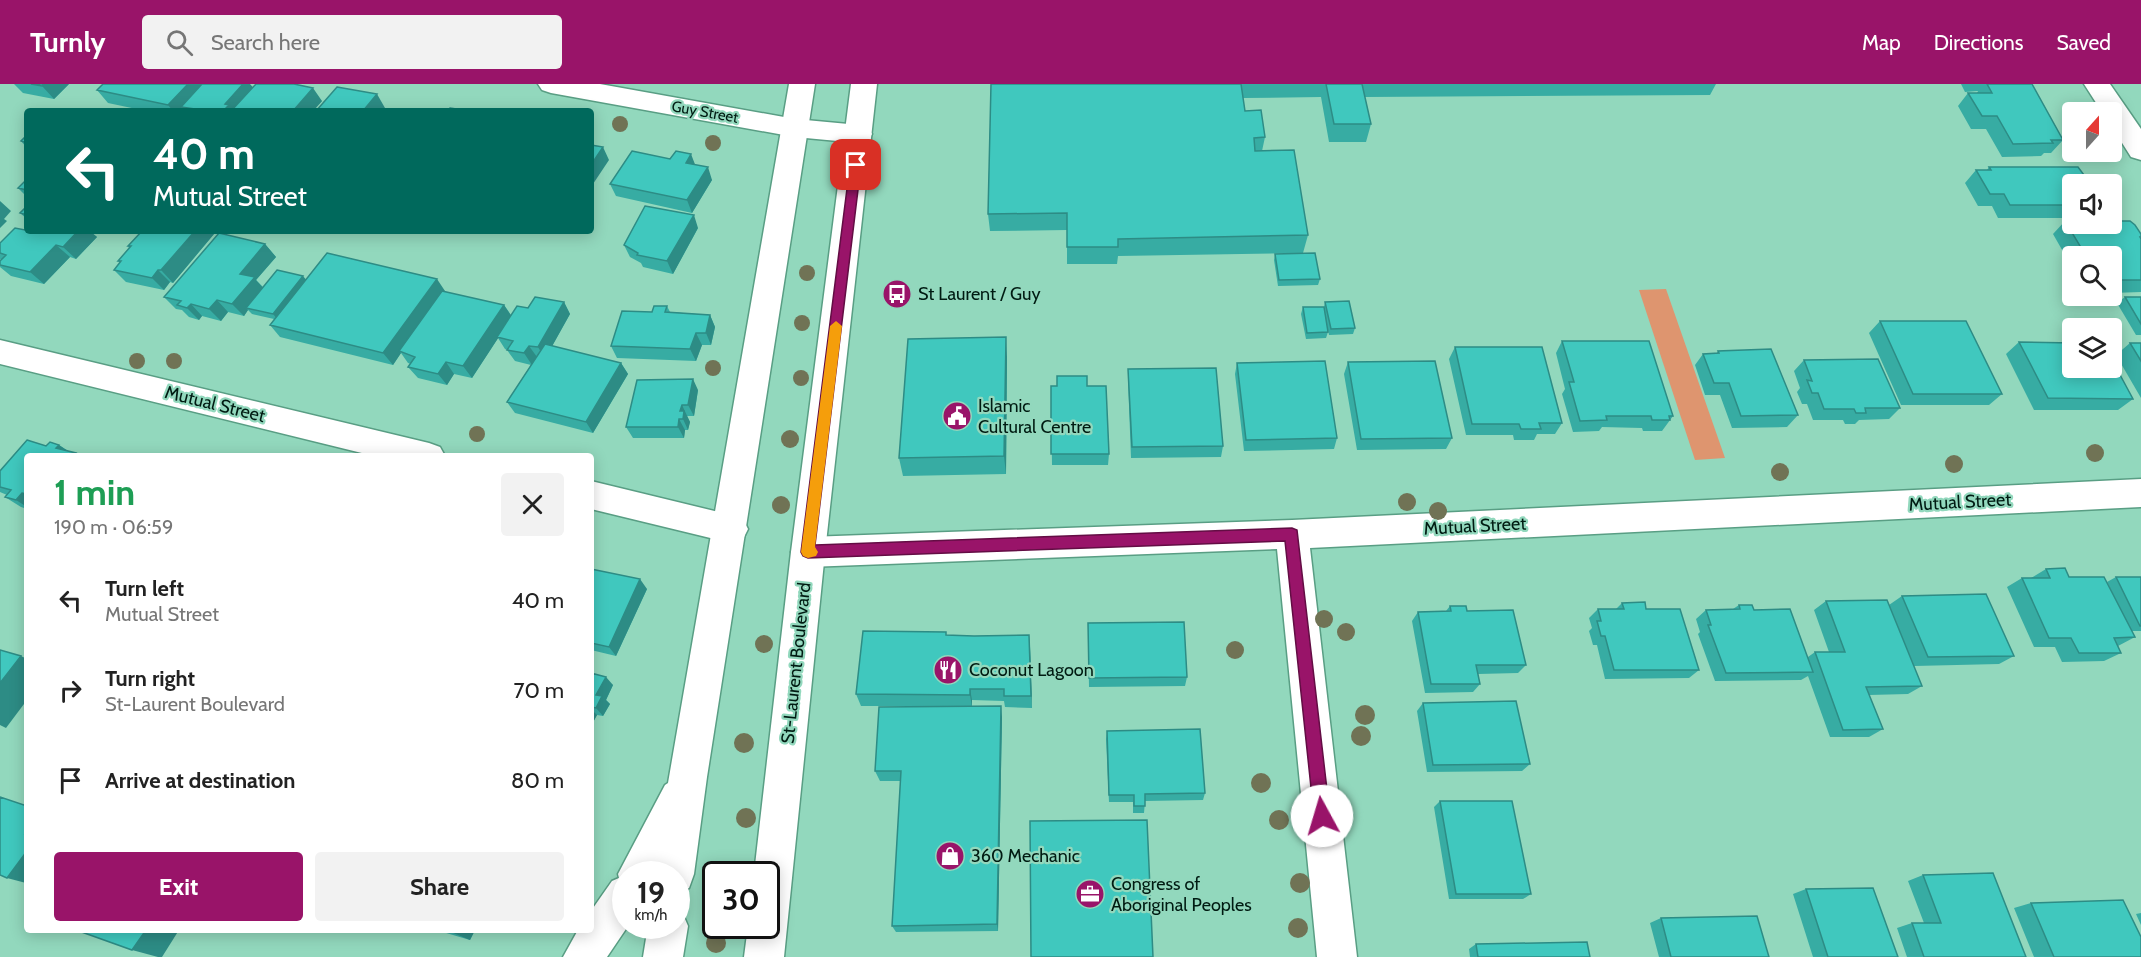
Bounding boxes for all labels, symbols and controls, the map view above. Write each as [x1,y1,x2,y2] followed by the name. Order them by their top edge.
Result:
[142,15,562,69] search box
[30,25,106,59] text: Turnly
[163,26,196,59] icon: search
[211,29,320,56] text: Search here
[1862,30,1901,55] text: Map
[1934,30,2023,55] text: Directions
[2056,30,2111,55] text: Saved
[670,97,740,127] street label: Guy Street
[2062,102,2122,162] north arrow
[2062,102,2122,378] map controls
[153,128,255,180] text: 40 m
[54,132,132,210] icon: left
[830,139,881,190] pin
[839,148,872,181] icon: arrive
[2062,174,2122,234] button: sound
[153,180,307,213] text: Mutual Street
[2062,246,2122,306] button: search
[881,278,913,310] bus stop icon: St Laurent / Guy
[918,283,1041,305] place label: St Laurent / Guy
[2062,318,2122,378] button: layers
[163,381,267,427] street label: Mutual Street
[978,395,1091,438] place label: Islamic Cultural Centre
[941,400,973,432] public building icon: Islamic Cultural Centre
[54,470,135,514] text: 1 min
[501,473,564,536] button: close
[1908,488,2012,516] street label: Mutual Street
[1423,512,1527,540] street label: Mutual Street
[54,515,173,539] text: 190 m · 06:59
[105,575,184,602] text: Turn left
[777,581,815,745] street label: St-Laurent Boulevard
[54,584,87,617] icon: left
[512,587,564,614] text: 40 m
[105,602,219,626] text: Mutual Street
[932,654,964,686] restaurant icon: Coconut Lagoon
[969,659,1094,681] place label: Coconut Lagoon
[105,665,195,692] text: Turn right
[54,674,87,707] icon: right
[514,677,564,704] text: 70 m
[105,692,285,716] text: St-Laurent Boulevard
[54,764,87,797] icon: arrive
[105,767,295,794] text: Arrive at destination
[511,767,564,794] text: 80 m
[1290,784,1354,848] position arrow
[934,840,966,872] shop icon: 360 Mechanic
[971,845,1080,867] place label: 360 Mechanic
[54,852,303,921] button: Exit
[315,852,564,921] button: Share
[702,861,780,939] speed limit sign: 30
[1111,873,1252,916] place label: Congress of Aboriginal Peoples
[637,874,665,911] text: 19
[1074,878,1106,910] office icon: Congress of Aboriginal Peoples
[635,906,667,924] text: km/h

